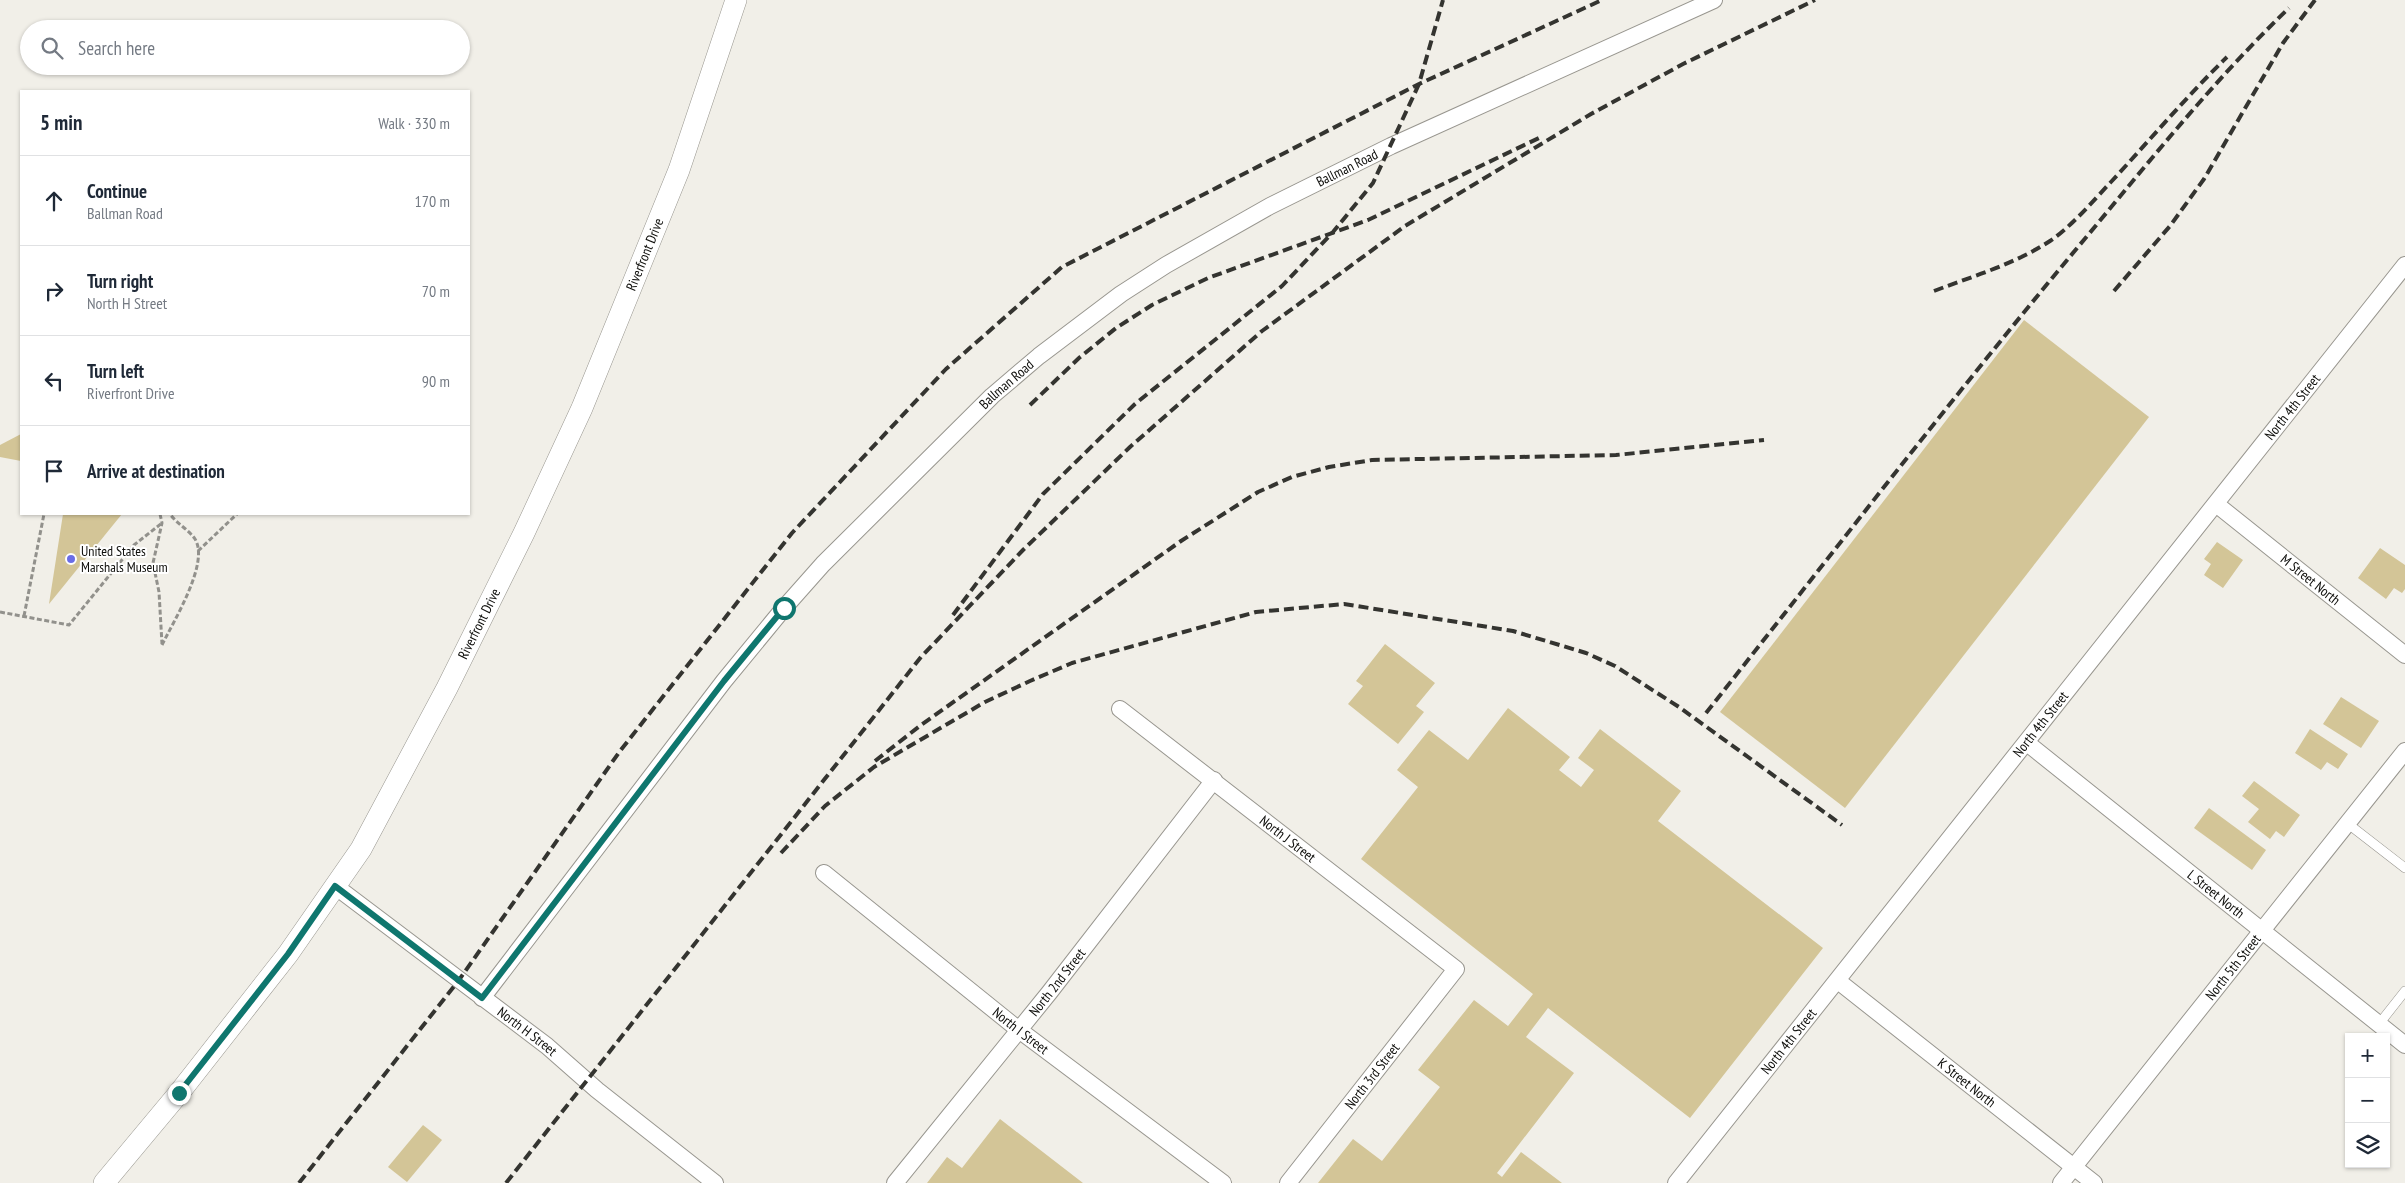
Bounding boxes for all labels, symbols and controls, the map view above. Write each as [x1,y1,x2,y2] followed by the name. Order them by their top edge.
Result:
[20,20,470,75] search box
[38,34,66,62] icon: search
[78,36,155,60] text: Search here
[40,109,82,136] text: 5 min
[378,113,450,133] text: Walk · 330 m
[1313,145,1381,191] street label: Ballman Road
[87,179,147,203] text: Continue
[40,187,68,215] icon: ahead
[415,191,450,211] text: 170 m
[87,203,163,223] text: Ballman Road
[622,215,668,293] street label: Riverfront Drive
[87,269,153,293] text: Turn right
[40,277,68,305] icon: right
[422,281,450,301] text: 70 m
[87,293,167,313] text: North H Street
[975,356,1037,413] street label: Ballman Road
[87,359,144,383] text: Turn left
[40,367,68,395] icon: left
[2261,370,2324,444] street label: North 4th Street
[422,371,450,391] text: 90 m
[87,383,175,403] text: Riverfront Drive
[40,457,68,485] icon: arrive
[87,459,225,483] text: Arrive at destination
[81,542,168,576] place label: United States Marshals Museum
[2277,550,2344,609] street label: M Street North
[65,553,77,565] marker: United States Marshals Museum
[454,585,504,662] street label: Riverfront Drive
[773,597,796,620] route start
[2009,687,2072,761] street label: North 4th Street
[1256,811,1319,866] street label: North J Street
[2184,866,2248,922] street label: L Street North
[2201,930,2265,1004] street label: North 5th Street
[1025,945,1089,1020] street label: North 2nd Street
[494,1003,561,1060] street label: North H Street
[989,1003,1052,1058] street label: North I Street
[1757,1005,1820,1078] street label: North 4th Street
[2345,1033,2390,1168] map controls
[2345,1033,2390,1078] button: +
[1341,1039,1403,1113] street label: North 3rd Street
[1934,1054,2000,1111] street label: K Street North
[2345,1078,2390,1123] button: −
[168,1082,191,1105] route end
[2345,1123,2390,1168] button: layers

